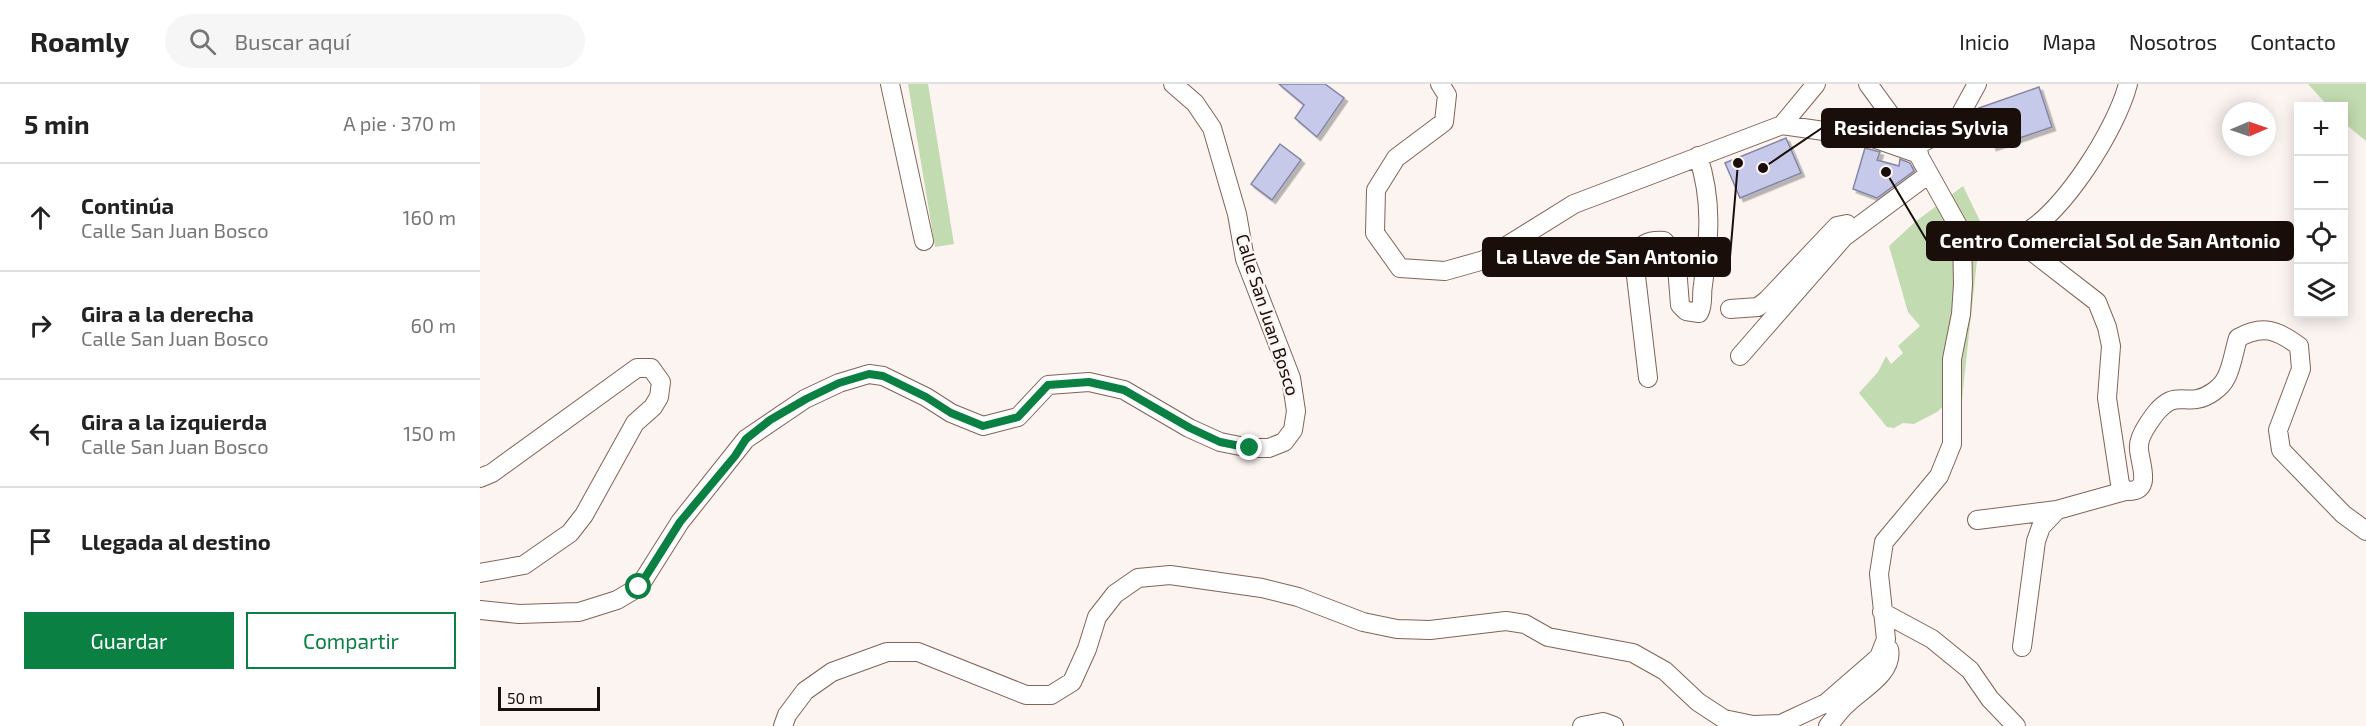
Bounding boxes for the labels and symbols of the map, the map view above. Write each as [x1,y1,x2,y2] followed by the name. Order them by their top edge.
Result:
[2222,102,2276,156] north arrow
[1822,109,2020,147] callout: Residencias Sylvia
[1834,115,2008,140] text: Residencias Sylvia
[1927,222,2293,260] callout: Centro Comercial Sol de San Antonio
[1939,228,2281,252] text: Centro Comercial Sol de San Antonio
[1231,231,1304,398] street label: Calle San Juan Bosco
[1483,238,1730,276] callout: La Llave de San Antonio
[1496,244,1718,268] text: La Llave de San Antonio
[1236,434,1262,460] route end
[625,573,651,599] route start
[498,684,600,712] scale bar

